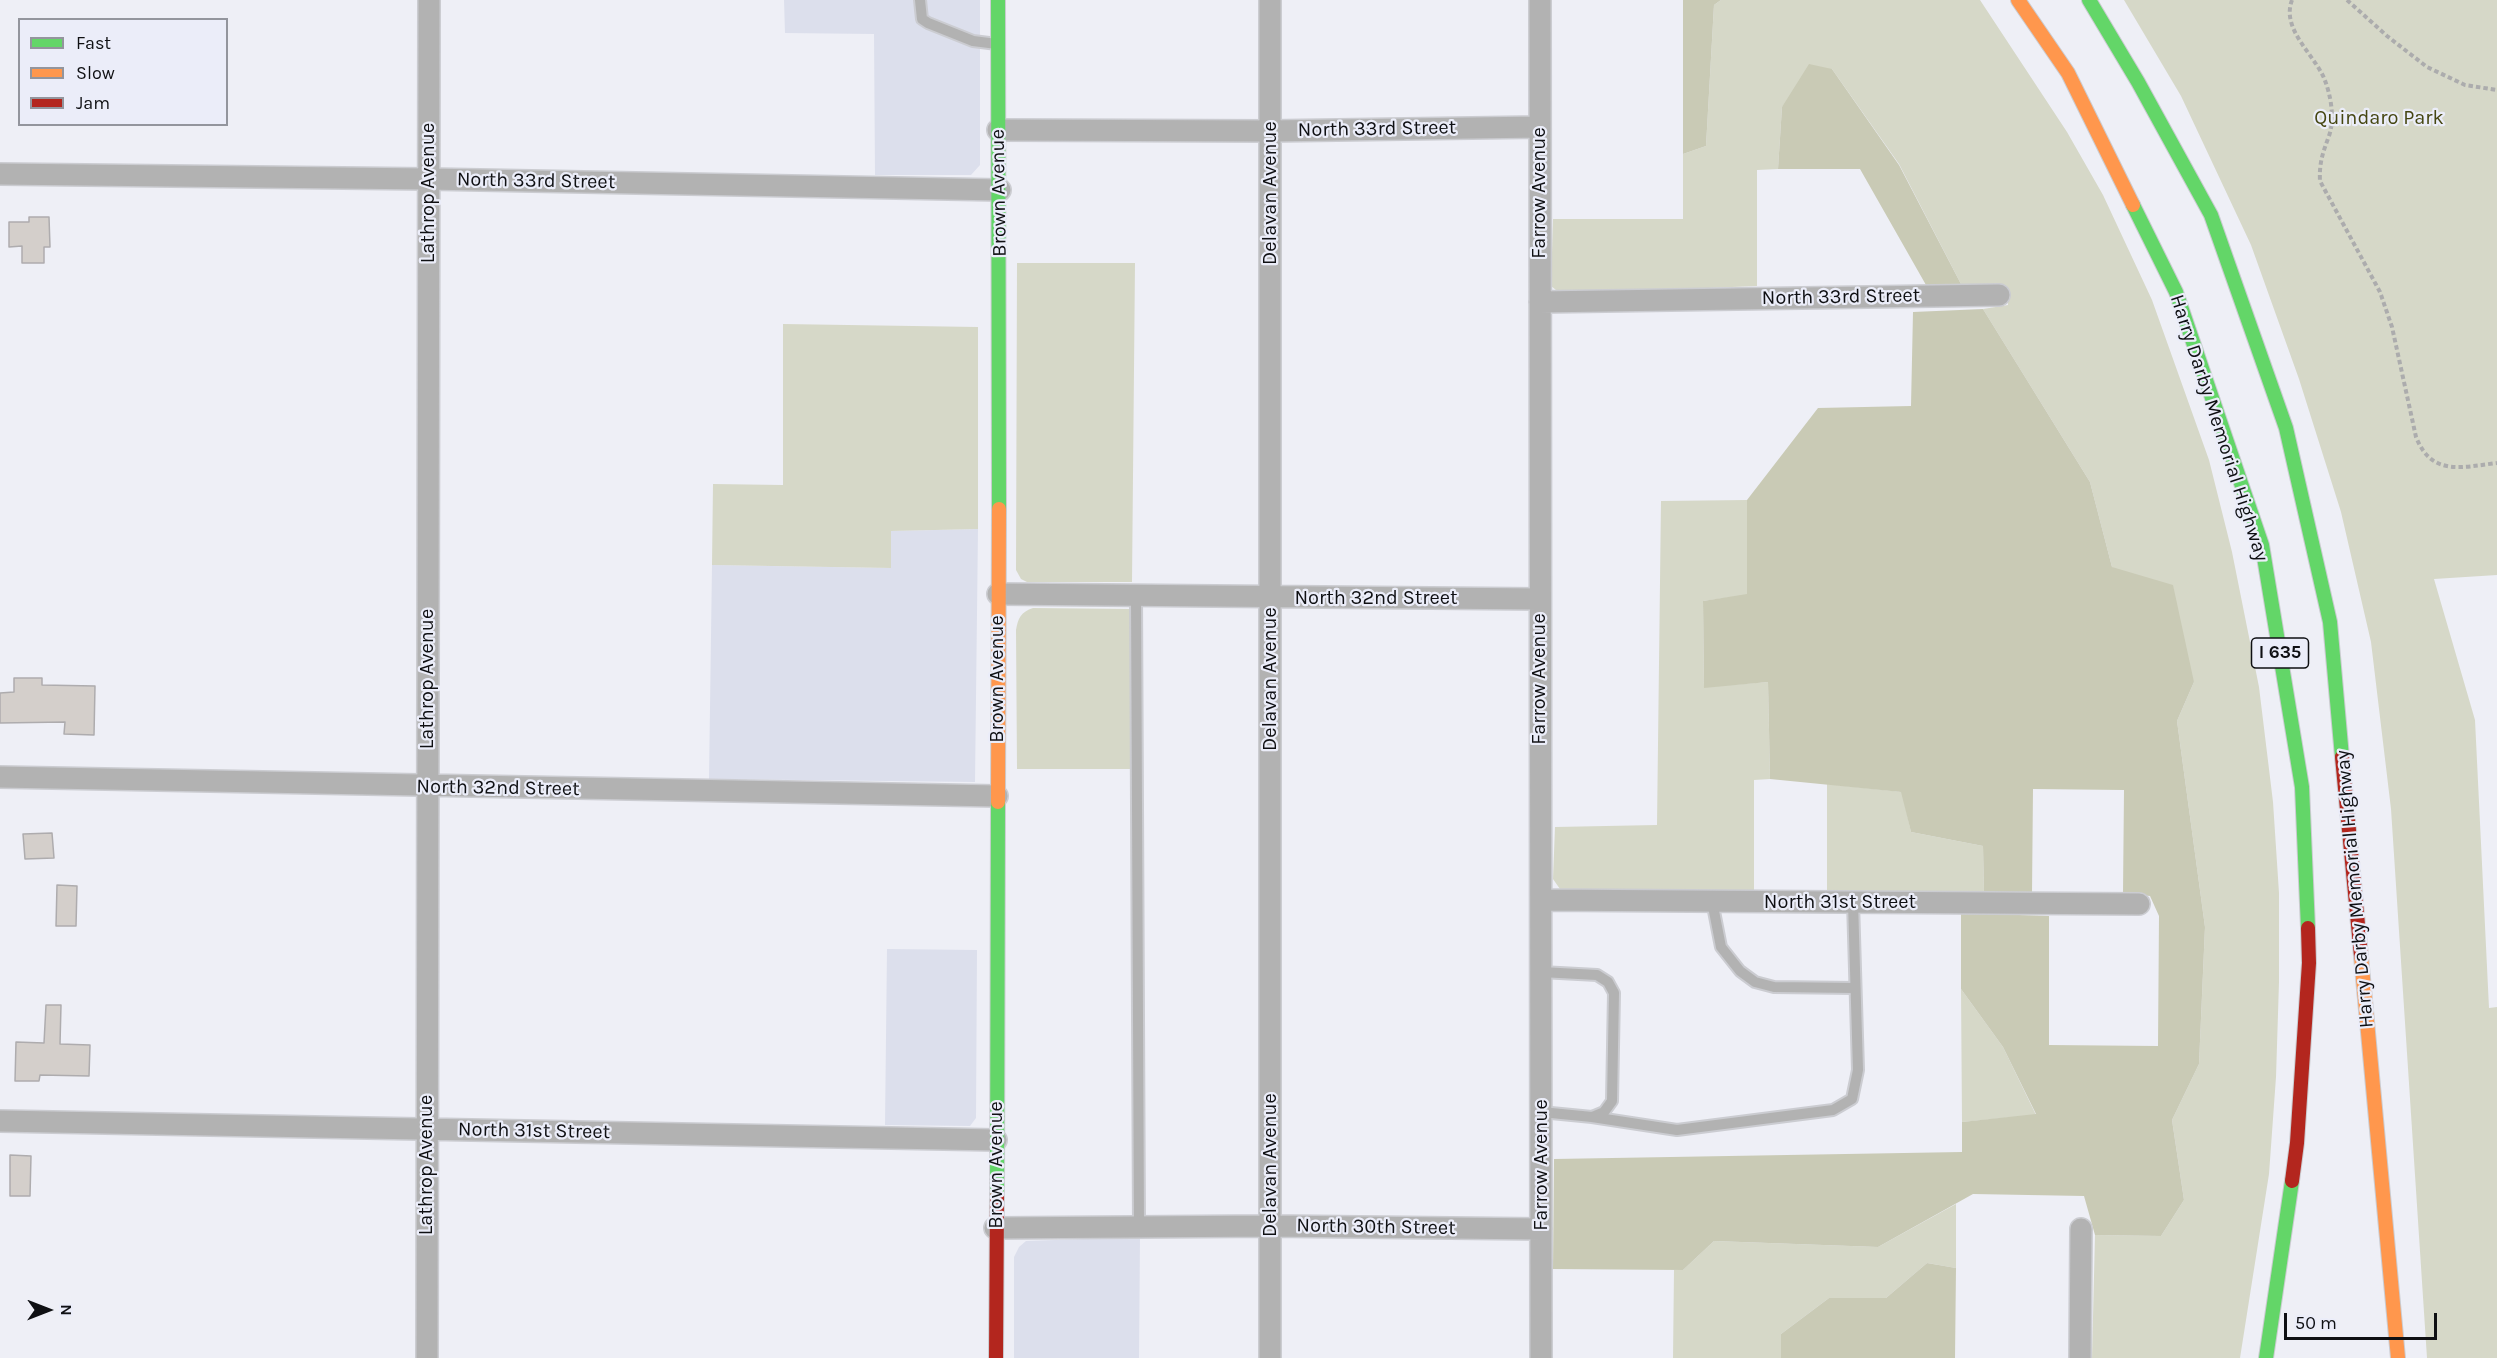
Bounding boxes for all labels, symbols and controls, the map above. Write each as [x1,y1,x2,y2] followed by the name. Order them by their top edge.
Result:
[18,18,228,126] legend
[76,32,111,54] text: Fast
[76,62,115,84] text: Slow
[76,92,110,114] text: Jam
[2314,106,2444,130] park label: Quindaro Park
[1298,116,1456,142] street label: North 33rd Street
[1258,121,1282,265] street label: Delavan Avenue
[416,123,440,263] street label: Lathrop Avenue
[1527,127,1551,259] street label: Farrow Avenue
[986,129,1012,257] street label: Brown Avenue
[457,168,615,194] street label: North 33rd Street
[1762,284,1920,310] street label: North 33rd Street
[2164,292,2274,564] street label: Harry Darby Memorial Highway
[1294,586,1458,610] street label: North 32nd Street
[1258,607,1282,751] street label: Delavan Avenue
[415,609,439,749] street label: Lathrop Avenue
[1527,613,1551,745] street label: Farrow Avenue
[985,615,1009,743] street label: Brown Avenue
[2252,638,2308,668] road number: I 635
[2331,749,2379,1029] street label: Harry Darby Memorial Highway
[416,775,580,801] street label: North 32nd Street
[1764,890,1916,914] street label: North 31st Street
[1258,1093,1282,1237] street label: Delavan Avenue
[414,1095,438,1235] street label: Lathrop Avenue
[1529,1099,1553,1231] street label: Farrow Avenue
[984,1101,1008,1229] street label: Brown Avenue
[458,1118,610,1144] street label: North 31st Street
[1296,1214,1456,1240] street label: North 30th Street
[18,1280,78,1340] north arrow
[2287,1301,2440,1339] scale bar
[57,1304,76,1316] text: N
[2295,1312,2337,1334] text: 50 m

